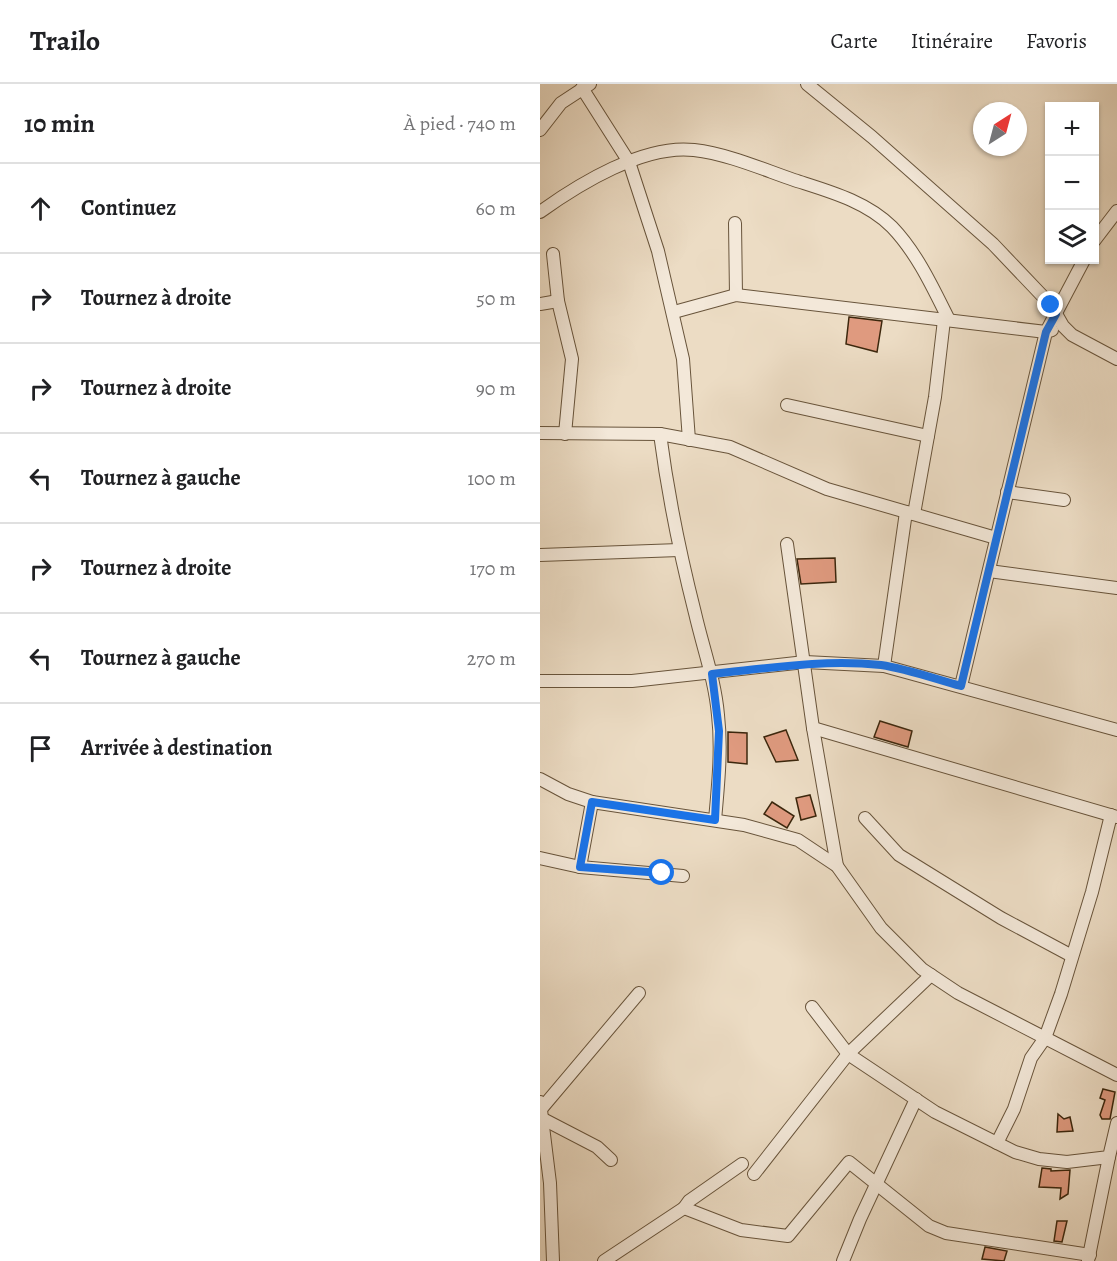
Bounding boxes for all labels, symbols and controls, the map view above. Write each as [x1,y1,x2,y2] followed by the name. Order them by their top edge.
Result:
[30,22,100,60] text: Trailo
[830,27,878,55] text: Carte
[911,27,993,55] text: Itinéraire
[1026,27,1087,55] text: Favoris
[973,102,1027,156] north arrow
[1045,102,1099,264] map controls
[1045,102,1099,156] button: +
[24,106,95,141] text: 10 min
[404,110,516,137] text: À pied · 740 m
[1045,156,1099,210] button: −
[24,192,57,225] icon: ahead
[81,193,176,223] text: Continuez
[476,195,516,222] text: 60 m
[1045,210,1099,264] button: layers
[24,282,57,315] icon: right
[81,283,232,313] text: Tournez à droite
[476,285,516,312] text: 50 m
[1037,291,1063,317] route end
[24,372,57,405] icon: right
[81,373,232,403] text: Tournez à droite
[476,375,516,402] text: 90 m
[24,462,57,495] icon: left
[81,463,241,493] text: Tournez à gauche
[467,465,516,492] text: 100 m
[24,552,57,585] icon: right
[81,553,232,583] text: Tournez à droite
[470,555,516,582] text: 170 m
[24,642,57,675] icon: left
[81,643,241,673] text: Tournez à gauche
[467,645,516,672] text: 270 m
[24,732,57,765] icon: arrive
[81,733,272,763] text: Arrivée à destination
[648,859,674,885] route start

